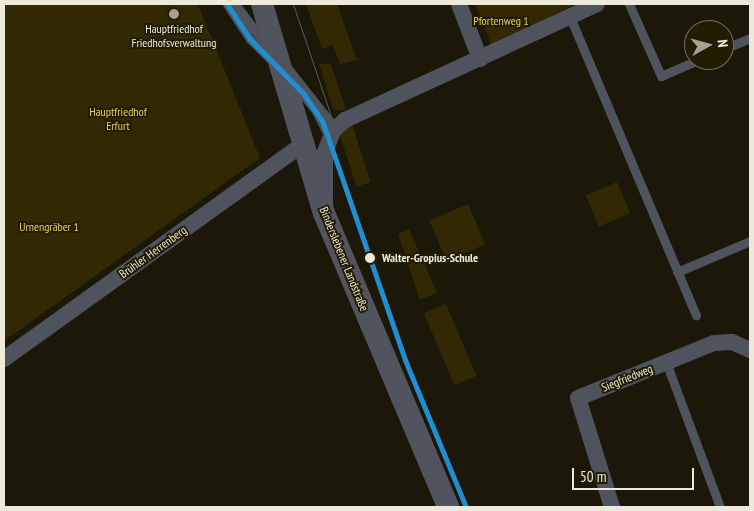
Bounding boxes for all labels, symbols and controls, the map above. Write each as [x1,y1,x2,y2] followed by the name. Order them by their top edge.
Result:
[168,8,180,20] marker: Hauptfriedhof Friedhofsverwaltung
[473,14,529,28] park label: Pfortenweg 1
[684,20,734,70] north arrow
[131,22,217,50] place label: Hauptfriedhof Friedhofsverwaltung
[714,38,732,48] text: N
[89,105,147,133] park label: Hauptfriedhof Erfurt
[316,205,372,313] street label: Binderslebener Landstraße
[19,220,79,234] park label: Urnengräber 1
[116,223,190,281] street label: Brühler Herrenberg
[362,250,378,266] marker: Walter-Gropius-Schule
[382,251,478,265] place label: Walter-Gropius-Schule
[599,361,655,395] street label: Siegfriedweg
[574,458,696,490] scale bar
[580,467,606,486] text: 50 m

